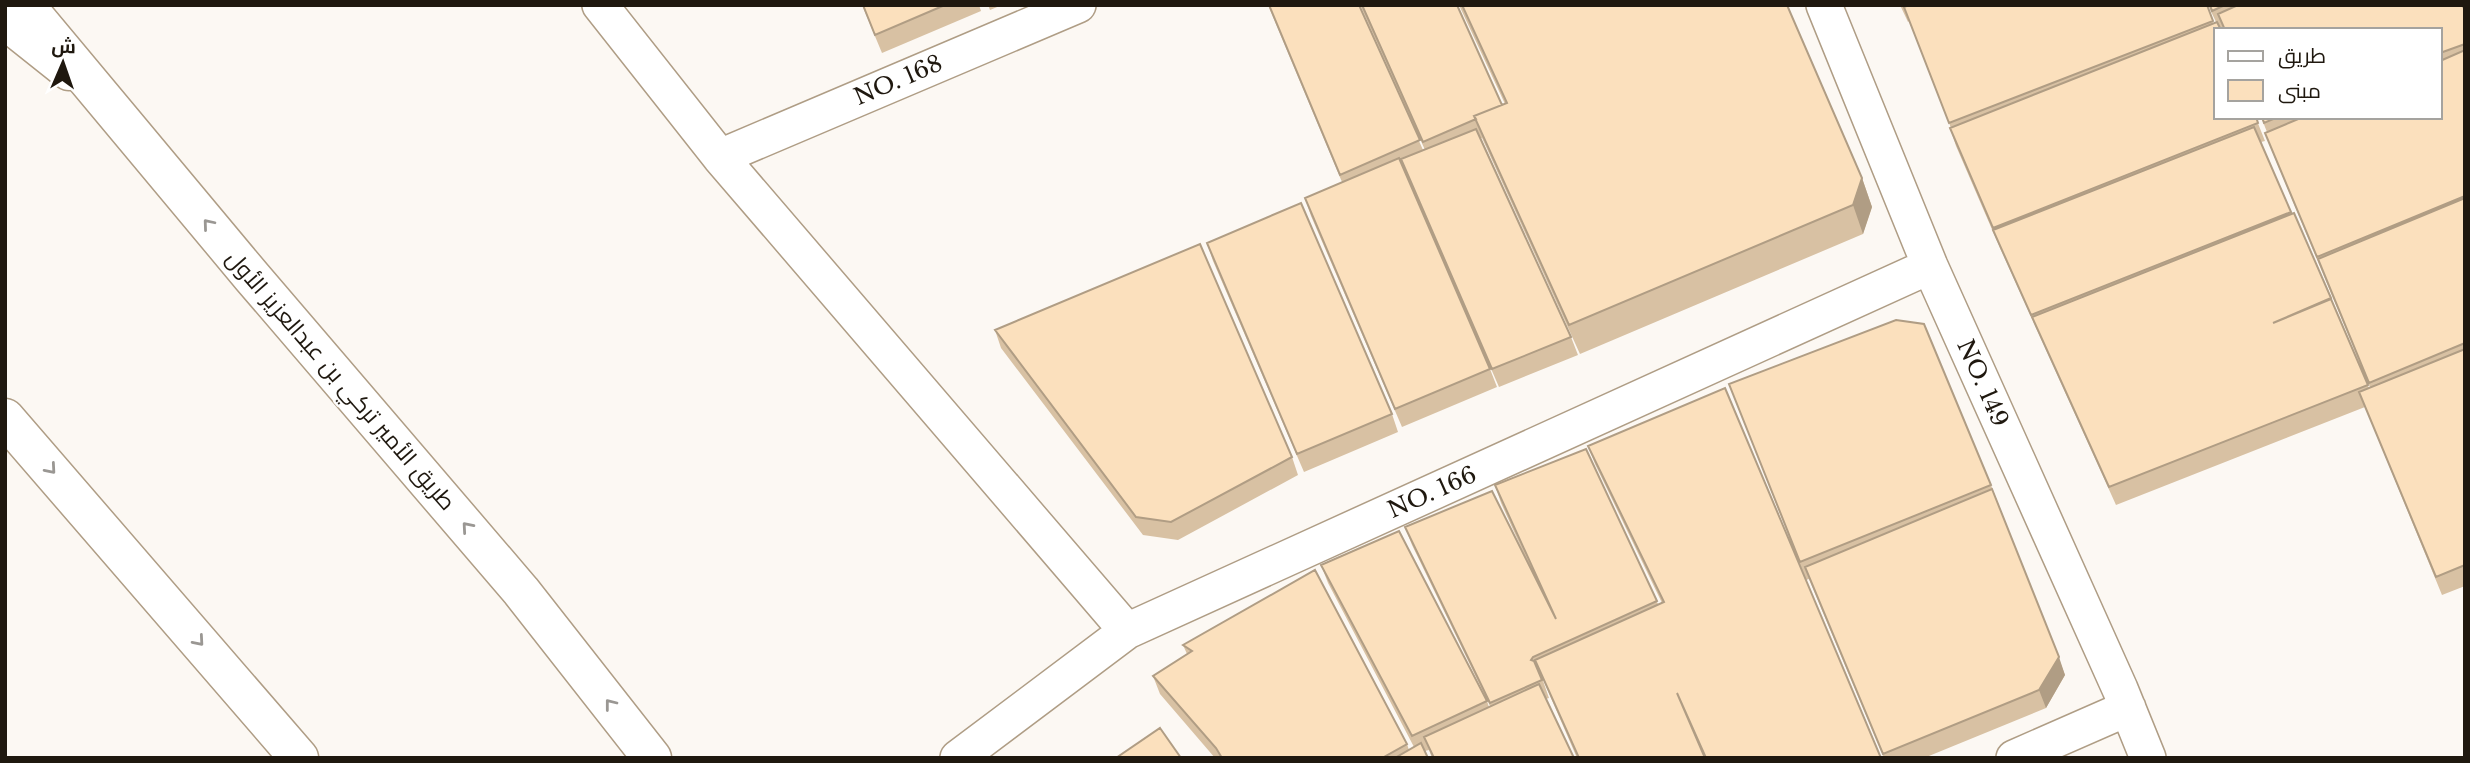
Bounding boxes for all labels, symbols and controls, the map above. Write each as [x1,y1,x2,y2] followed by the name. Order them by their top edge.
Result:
[28,28,98,98] north arrow
[2214,28,2442,119] legend
[51,35,76,58] text: ش
[2278,43,2326,69] text: طريق
[850,49,946,111] street label: NO. 168
[2278,78,2321,104] text: مبنى
[203,219,216,232] one-way arrow
[217,244,462,518] street label: طريق الأمير تركي بن عبدالعزيز الأول
[1951,335,2015,431] street label: NO. 149
[43,460,55,473] one-way arrow
[1383,460,1481,524] street label: NO. 166
[463,523,475,536] one-way arrow
[191,633,203,646] one-way arrow
[606,699,618,712] one-way arrow

